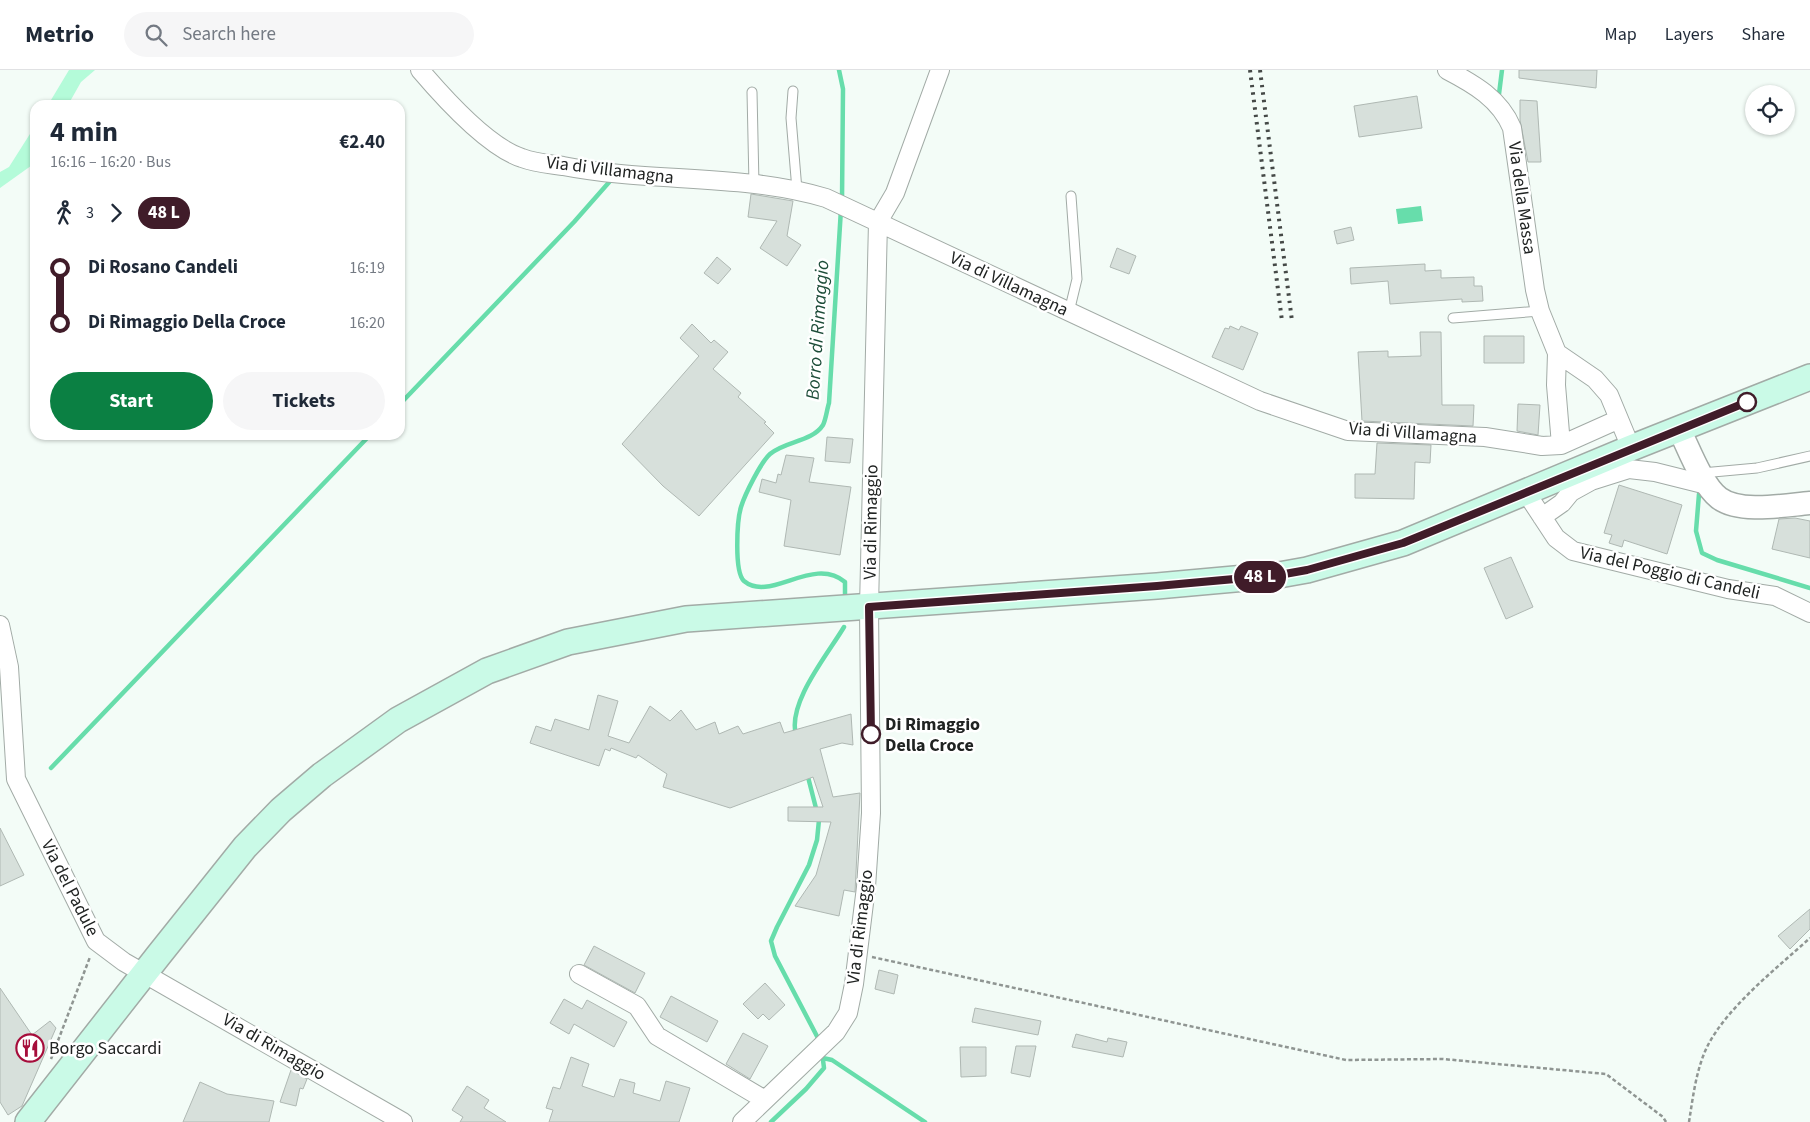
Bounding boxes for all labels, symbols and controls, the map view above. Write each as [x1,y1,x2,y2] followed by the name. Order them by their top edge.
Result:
[124,12,474,57] search box
[25,17,94,52] text: Metrio
[142,21,170,49] icon: search
[182,21,276,48] text: Search here
[1605,22,1637,47] text: Map
[1665,22,1714,47] text: Layers
[1742,22,1785,47] text: Share
[1745,85,1795,135] map controls
[1745,85,1795,135] button: locate
[50,112,118,152] text: 4 min
[339,129,385,156] text: €2.40
[1502,140,1542,256] street label: Via della Massa
[545,150,675,190] street label: Via di Villamagna
[50,151,171,173] text: 16:16 – 16:20 · Bus
[50,199,78,227] icon: walk
[102,199,130,227] icon: forward
[148,200,180,225] text: 48 L
[86,202,94,224] text: 3
[946,246,1072,322] street label: Via di Villamagna
[88,254,238,281] text: Di Rosano Candeli
[349,257,385,279] text: 16:19
[800,259,836,401] water label: Borro di Rimaggio
[88,309,286,336] text: Di Rimaggio Della Croce
[349,312,385,334] text: 16:20
[50,372,213,430] button: Start
[223,372,385,430] button: Tickets
[1737,392,1757,412] unlabelled marker
[1348,416,1478,450] street label: Via di Villamagna
[857,464,885,580] street label: Via di Rimaggio
[1578,540,1762,606] street label: Via del Poggio di Candeli
[1225,561,1295,593] line badge: 48 L
[1244,564,1276,589] text: 48 L
[885,712,980,758] place label: Di Rimaggio Della Croce
[861,724,881,744] marker: Di Rimaggio Della Croce
[35,835,105,941] street label: Via del Padule
[841,868,879,986] street label: Via di Rimaggio
[218,1007,330,1087] street label: Via di Rimaggio
[15,1033,45,1063] restaurant icon: Borgo Saccardi
[49,1036,162,1061] place label: Borgo Saccardi

